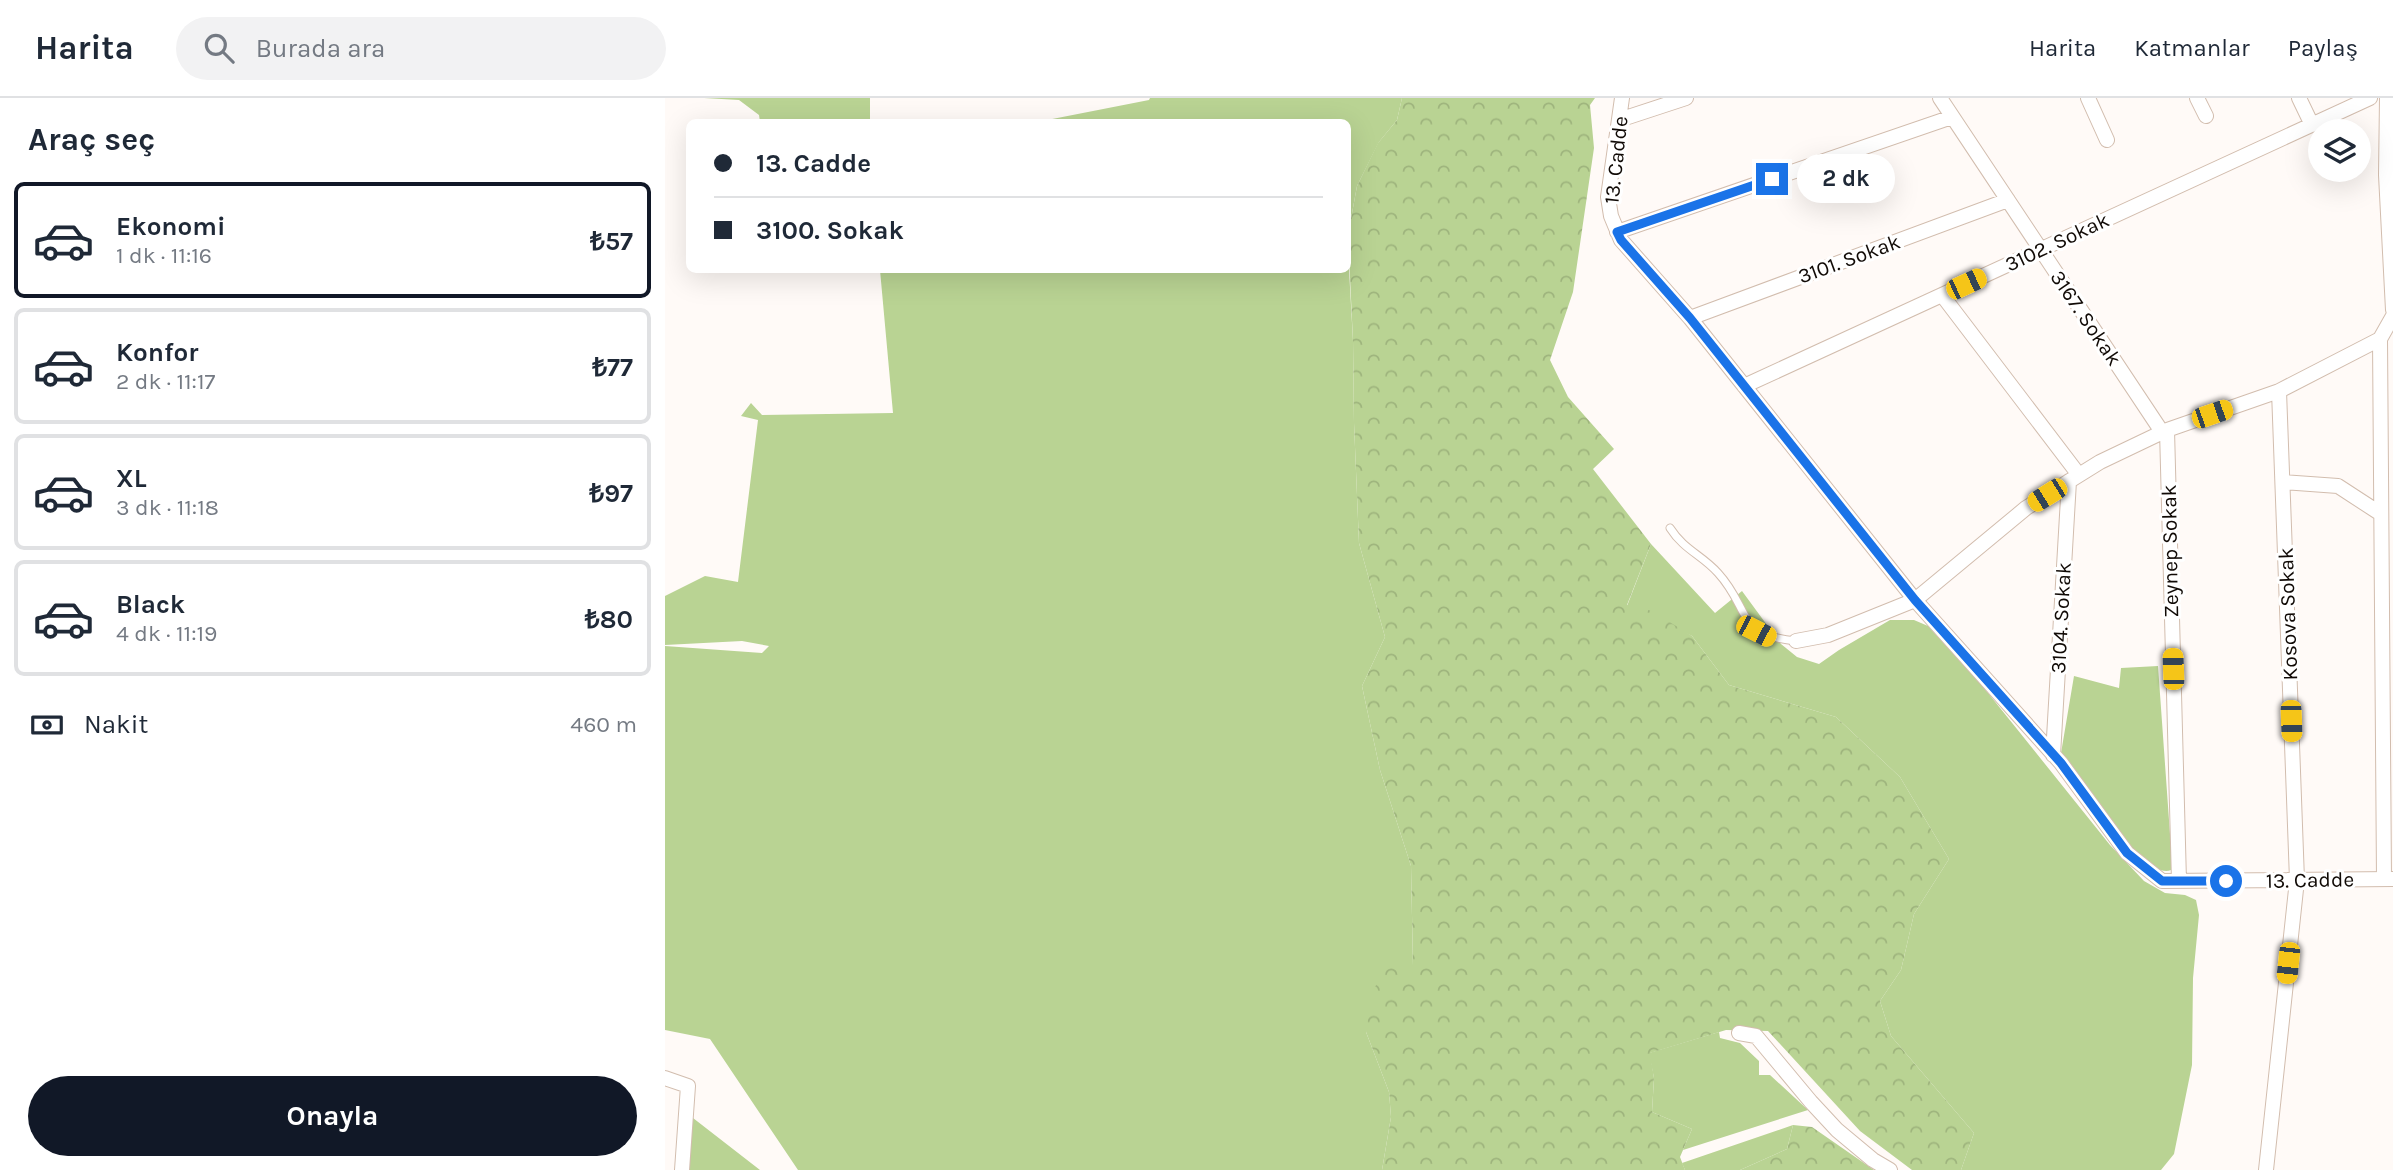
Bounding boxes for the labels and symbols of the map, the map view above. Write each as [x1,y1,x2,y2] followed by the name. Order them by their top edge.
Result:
[1599,115,1633,205] street label: 13. Cadde
[1797,154,1895,204] callout: 2 dk
[1756,163,1788,195] route end
[2001,207,2113,277] street label: 3102. Sokak
[1795,229,1903,289] street label: 3101. Sokak
[1943,266,1990,302] car
[2045,266,2127,370] street label: 3167. Sokak
[2189,397,2236,431] car
[2024,475,2071,515] car
[2157,484,2183,618] street label: Zeynep Sokak
[2274,547,2302,681] street label: Kosova Sokak
[2046,561,2076,674] street label: 3104. Sokak
[1733,612,1780,650] car
[2162,648,2185,690] car
[2280,700,2303,742] car
[2210,865,2242,897] route start
[2266,867,2354,893] street label: 13. Cadde
[2276,941,2301,985] car

